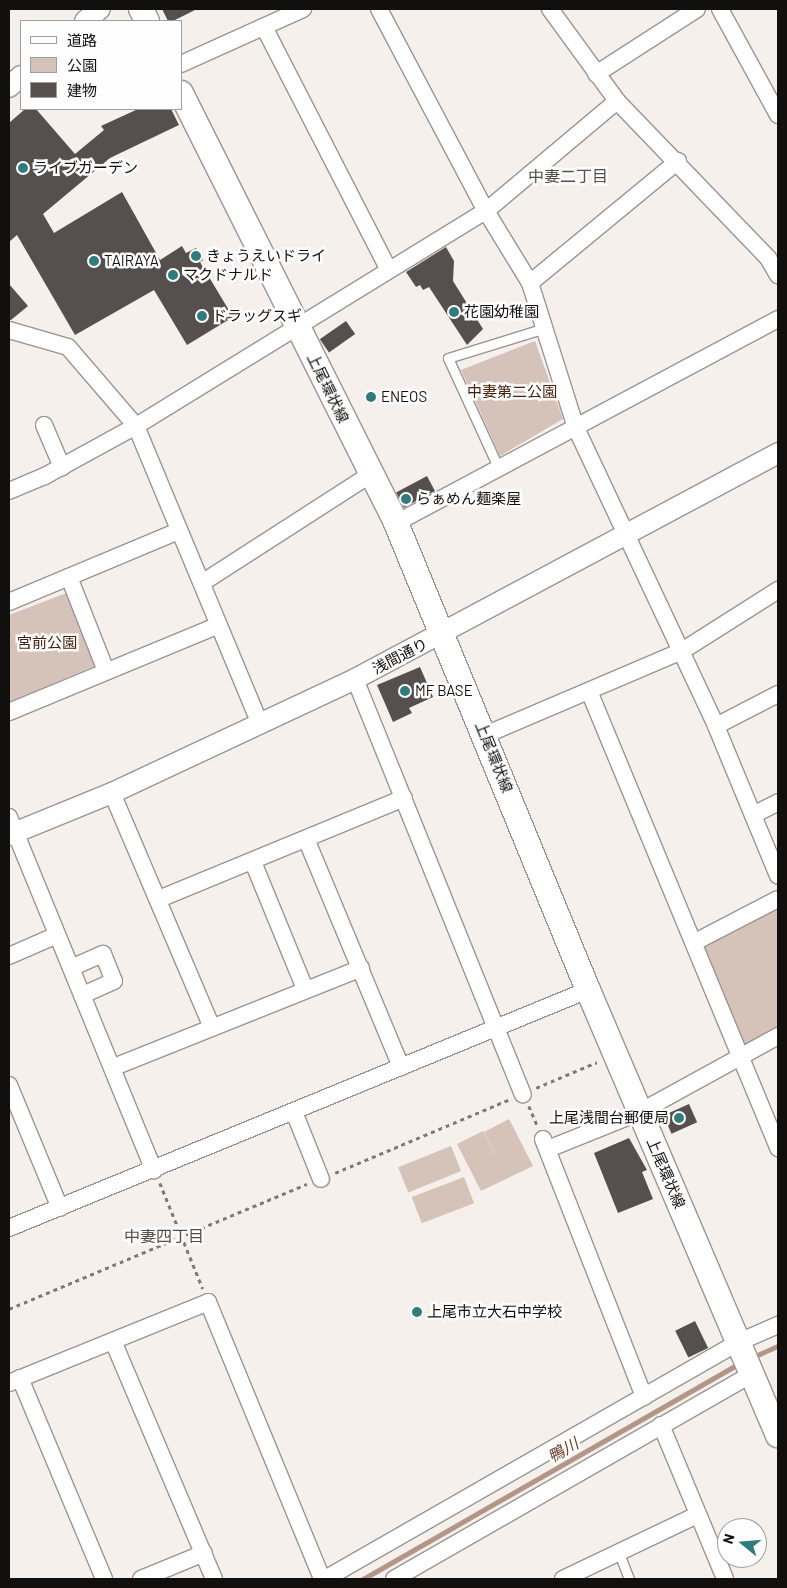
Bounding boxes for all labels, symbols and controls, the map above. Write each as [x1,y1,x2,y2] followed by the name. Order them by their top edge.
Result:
[20,20,182,110] legend
[67,31,97,49] text: 道路
[67,56,97,74] text: 公園
[67,81,97,99] text: 建物
[33,159,138,177] place label: ライブガーデン
[17,162,29,174] marker: ライブガーデン
[528,166,608,186] district label: 中妻二丁目
[206,247,326,265] place label: きょうえいドライ
[190,250,202,262] marker: きょうえいドライ
[104,252,159,270] place label: TAIRAYA
[88,255,100,267] marker: TAIRAYA
[183,266,273,284] place label: マクドナルド
[167,269,179,281] marker: マクドナルド
[464,303,539,321] place label: 花園幼稚園
[448,306,460,318] marker: 花園幼稚園
[212,307,302,325] place label: ドラッグスギ
[196,310,208,322] marker: ドラッグスギ
[303,350,353,426] street label: 上尾環状線
[467,383,557,401] park label: 中妻第二公園
[381,388,427,406] place label: ENEOS
[365,391,377,403] marker: ENEOS
[416,490,521,508] place label: らぁめん麺楽屋
[400,493,412,505] marker: らぁめん麺楽屋
[17,634,77,652] park label: 宮前公園
[369,634,431,678] street label: 浅間通り
[415,682,473,700] place label: MF BASE
[399,685,411,697] marker: MF BASE
[472,719,516,795] street label: 上尾環状線
[549,1109,669,1127] place label: 上尾浅間台郵便局
[673,1112,685,1124] marker: 上尾浅間台郵便局
[643,1135,689,1211] street label: 上尾環状線
[124,1226,204,1246] district label: 中妻四丁目
[427,1303,562,1321] place label: 上尾市立大石中学校
[411,1306,423,1318] marker: 上尾市立大石中学校
[544,1434,582,1466] water label: 鴨川
[717,1518,767,1568] north arrow
[719,1532,738,1546] text: N

